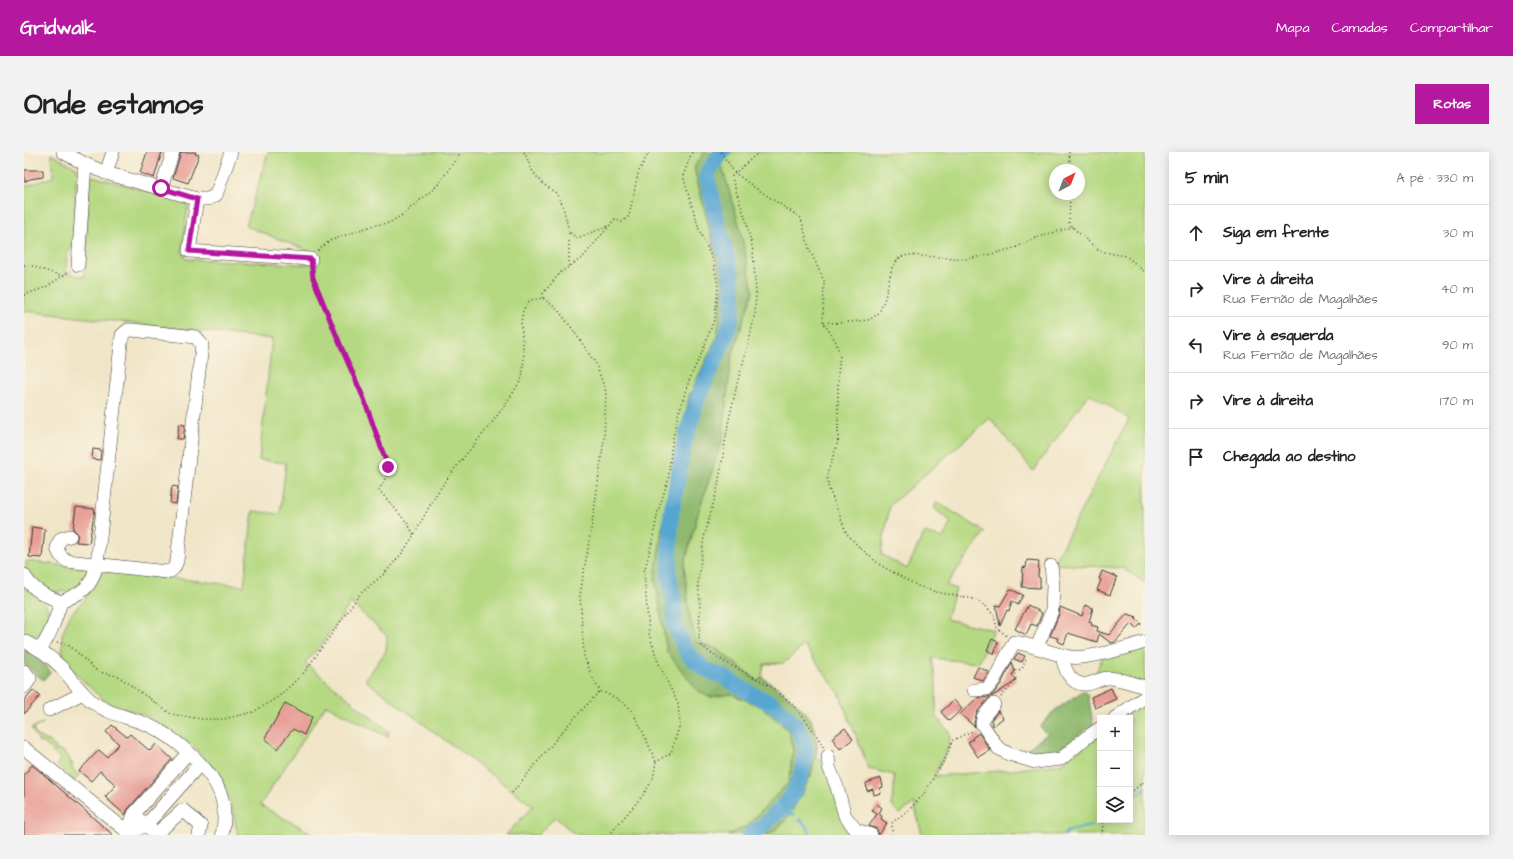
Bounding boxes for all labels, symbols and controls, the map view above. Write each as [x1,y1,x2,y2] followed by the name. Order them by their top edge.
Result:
[20,15,96,42] text: Gridwalk
[1276,18,1310,38] text: Mapa
[1332,18,1388,38] text: Camadas
[1410,18,1493,38] text: Compartilhar
[1415,84,1489,124] button: Rotas
[24,85,204,124] text: Onde estamos
[1049,164,1085,200] north arrow
[1185,166,1228,190] text: 5 min
[1396,169,1473,187] text: A pé · 330 m
[152,179,170,197] route start
[1185,222,1207,244] icon: ahead
[1223,222,1329,243] text: Siga em frente
[1443,224,1473,242] text: 30 m
[1223,269,1313,290] text: Vire à direita
[1185,278,1207,300] icon: right
[1441,280,1473,298] text: 40 m
[1223,290,1378,308] text: Rua Fernão de Magalhães
[1223,325,1333,346] text: Vire à esquerda
[1185,334,1207,356] icon: left
[1442,336,1473,354] text: 90 m
[1223,346,1378,364] text: Rua Fernão de Magalhães
[1185,390,1207,412] icon: right
[1223,390,1313,411] text: Vire à direita
[1440,392,1473,410] text: 170 m
[1185,446,1207,468] icon: arrive
[1223,446,1356,467] text: Chegada ao destino
[379,458,397,476] route end
[1097,715,1133,823] map controls
[1097,715,1133,751] button: +
[1097,751,1133,787] button: −
[1097,787,1133,823] button: layers

